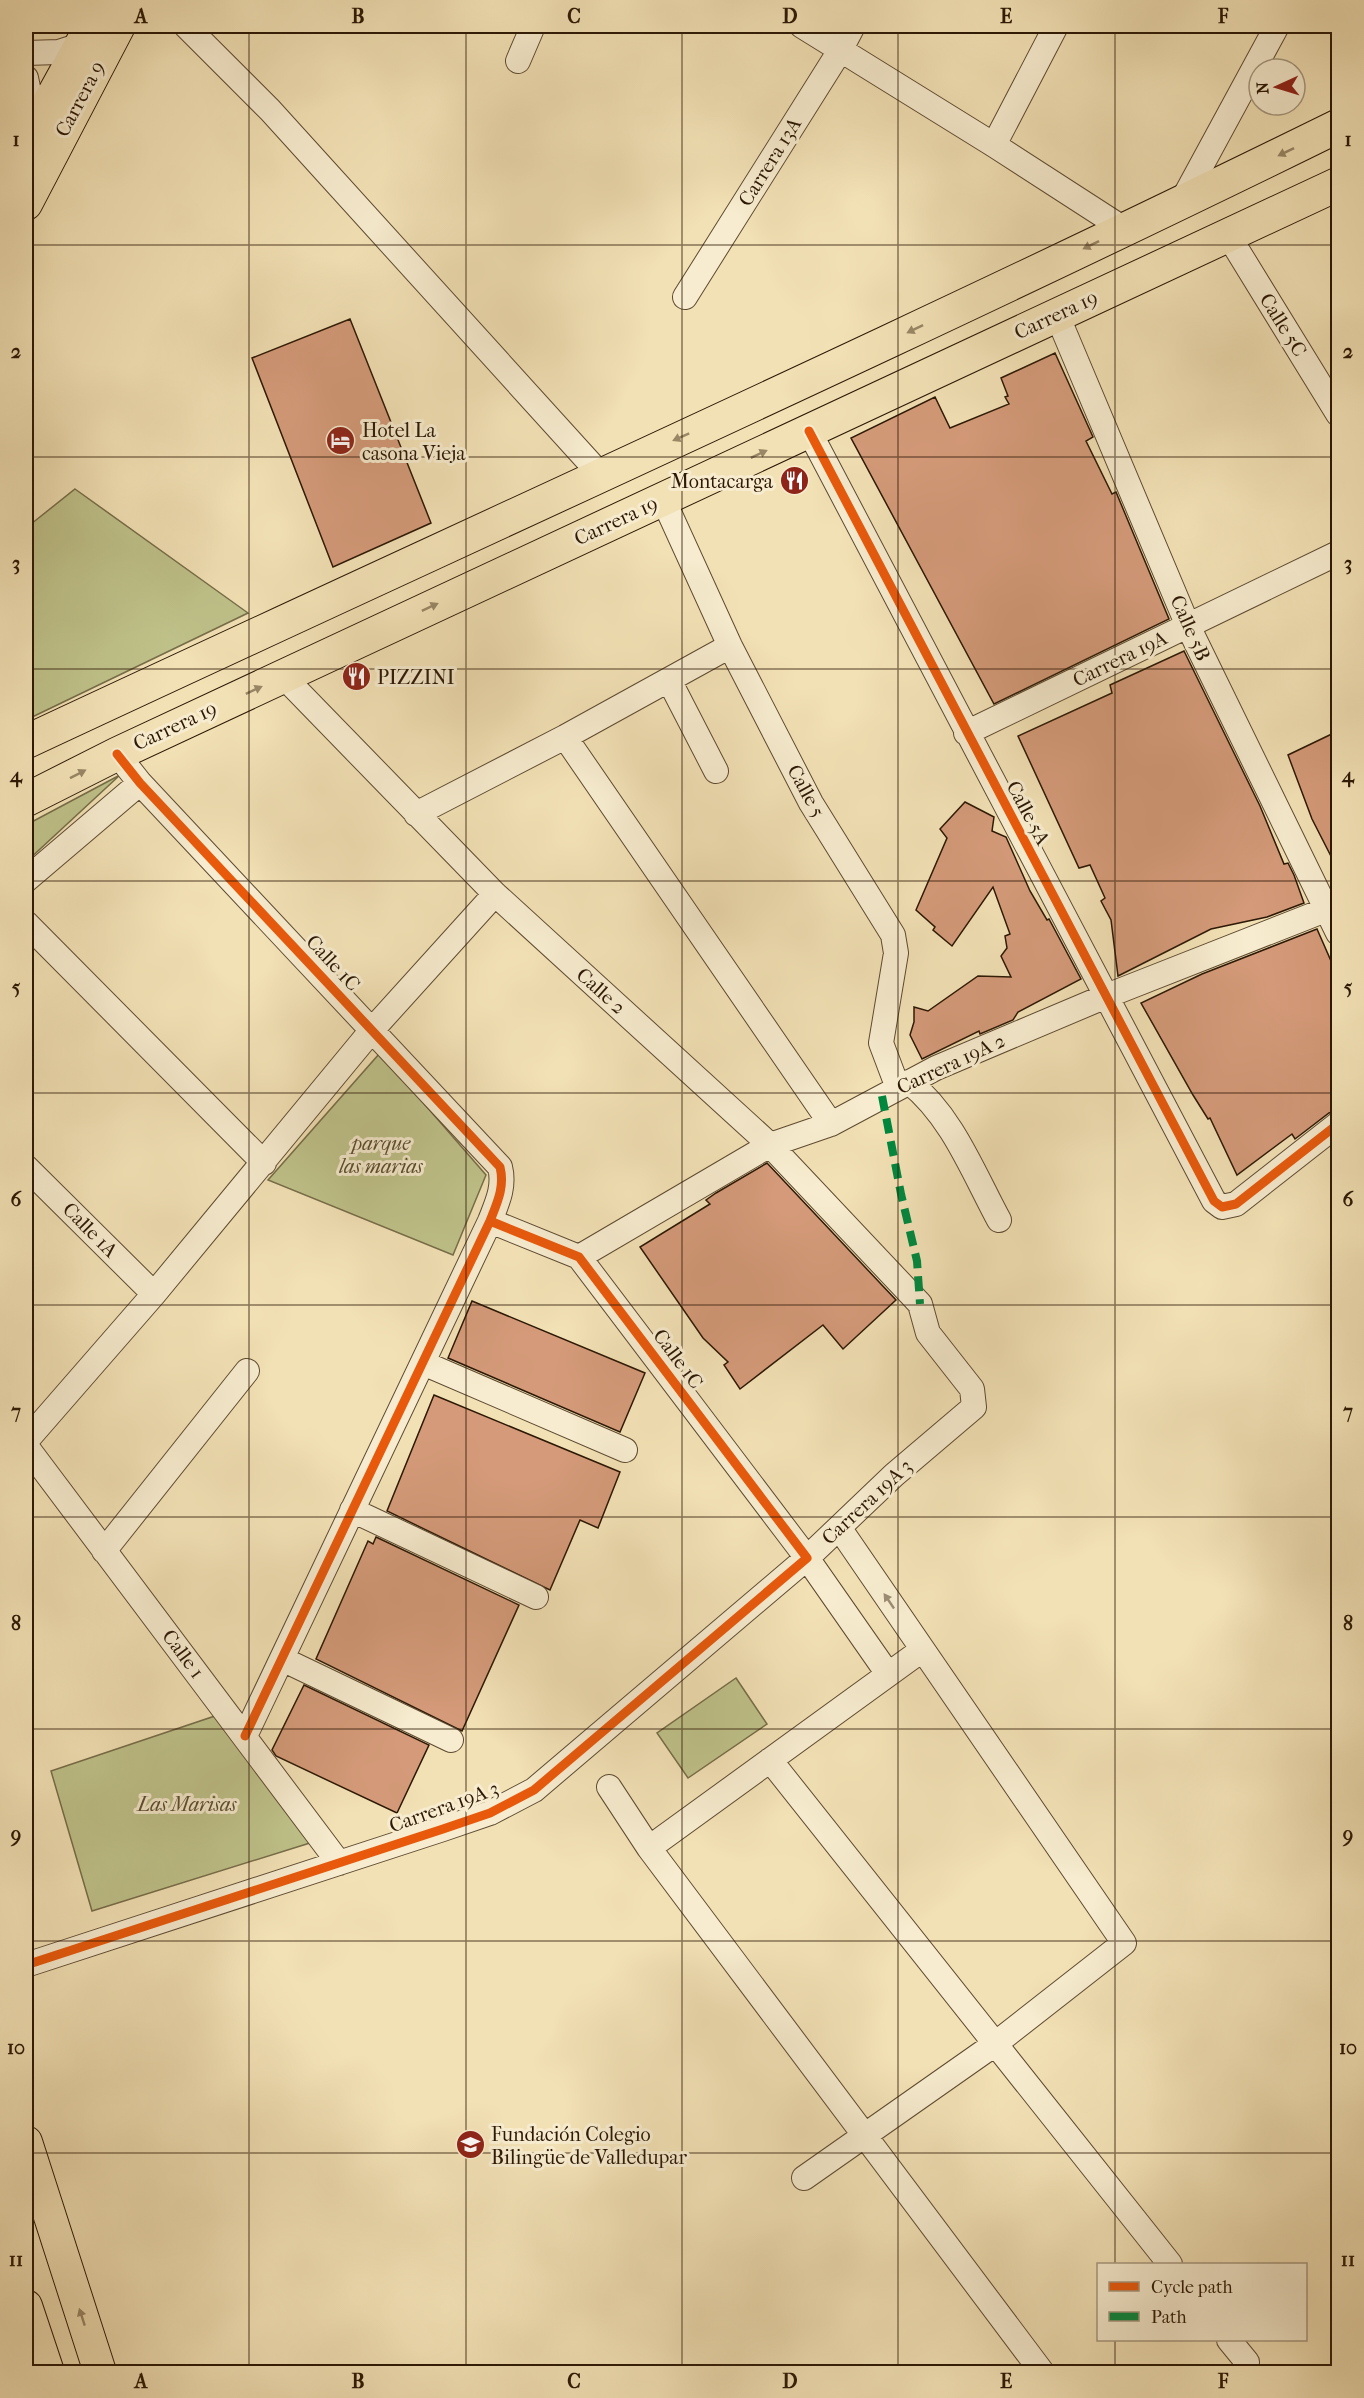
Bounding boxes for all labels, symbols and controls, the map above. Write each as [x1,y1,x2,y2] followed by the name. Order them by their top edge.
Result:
[133,5,149,28] text: A
[351,5,365,28] text: B
[567,5,581,28] text: C
[782,5,798,28] text: D
[1000,5,1012,28] text: E
[1217,5,1229,28] text: F
[51,57,109,141] street label: Carrera 9
[1247,57,1307,117] north arrow
[1253,80,1272,95] text: N
[734,113,807,210] street label: Carrera 13A
[12,128,20,151] text: 1
[1344,128,1352,151] text: 1
[1277,146,1295,156] one-way arrow
[1083,241,1100,250] one-way arrow
[1011,286,1101,344] street label: Carrera 19
[1255,289,1311,361] street label: Calle 5C
[907,325,924,334] one-way arrow
[11,340,21,363] text: 2
[1343,340,1353,363] text: 2
[362,419,466,465] place label: Hotel La casona Vieja
[325,425,357,457] hotel icon: Hotel La casona Vieja
[673,433,690,442] one-way arrow
[751,449,768,458] one-way arrow
[778,465,810,497] restaurant icon: Montacarga
[671,470,774,493] place label: Montacarga
[571,492,661,550] street label: Carrera 19
[12,552,20,575] text: 3
[1344,552,1352,575] text: 3
[1165,592,1215,664] street label: Calle 5B
[422,603,439,612] one-way arrow
[1069,626,1172,692] street label: Carrera 19A
[340,661,372,693] restaurant icon: PIZZINI
[377,666,455,689] place label: PIZZINI
[245,685,262,694] one-way arrow
[130,697,220,755] street label: Carrera 19
[782,761,830,821] street label: Calle 5
[9,764,23,788] text: 4
[1341,764,1355,788] text: 4
[69,769,86,778] one-way arrow
[1002,777,1055,850] street label: Calle 5A
[301,930,365,996] street label: Calle 1C
[572,963,630,1019] street label: Calle 2
[12,976,21,999] text: 5
[1344,976,1353,999] text: 5
[893,1029,1009,1099] street label: Carrera 19A 2
[338,1132,424,1178] park label: parque las marias
[11,1188,23,1211] text: 6
[1343,1188,1355,1211] text: 6
[58,1198,123,1263] street label: Calle 1A
[648,1325,708,1393] street label: Calle 1C
[10,1400,21,1423] text: 7
[1342,1400,1353,1423] text: 7
[817,1454,917,1550] street label: Carrera 19A 3
[884,1593,895,1609] one-way arrow
[11,1612,21,1635] text: 8
[1343,1612,1353,1635] text: 8
[157,1625,209,1683] street label: Calle 1
[386,1777,502,1837] street label: Carrera 19A 3
[136,1793,237,1816] park label: Las Marisas
[10,1824,21,1847] text: 9
[1342,1824,1353,1847] text: 9
[7,2036,25,2059] text: 10
[1339,2036,1357,2059] text: 10
[491,2123,688,2169] place label: Fundación Colegio Bilingüe de Valledupar
[454,2129,486,2161] school or university icon: Fundación Colegio Bilingüe de Valledupar
[9,2248,23,2271] text: 11
[1341,2248,1355,2271] text: 11
[1097,2263,1307,2341] legend
[1151,2277,1232,2298] text: Cycle path
[1151,2307,1187,2328] text: Path
[77,2308,86,2326] one-way arrow
[133,2370,149,2393] text: A
[351,2370,365,2393] text: B
[567,2370,581,2393] text: C
[782,2370,798,2393] text: D
[1000,2370,1012,2393] text: E
[1217,2370,1229,2393] text: F

